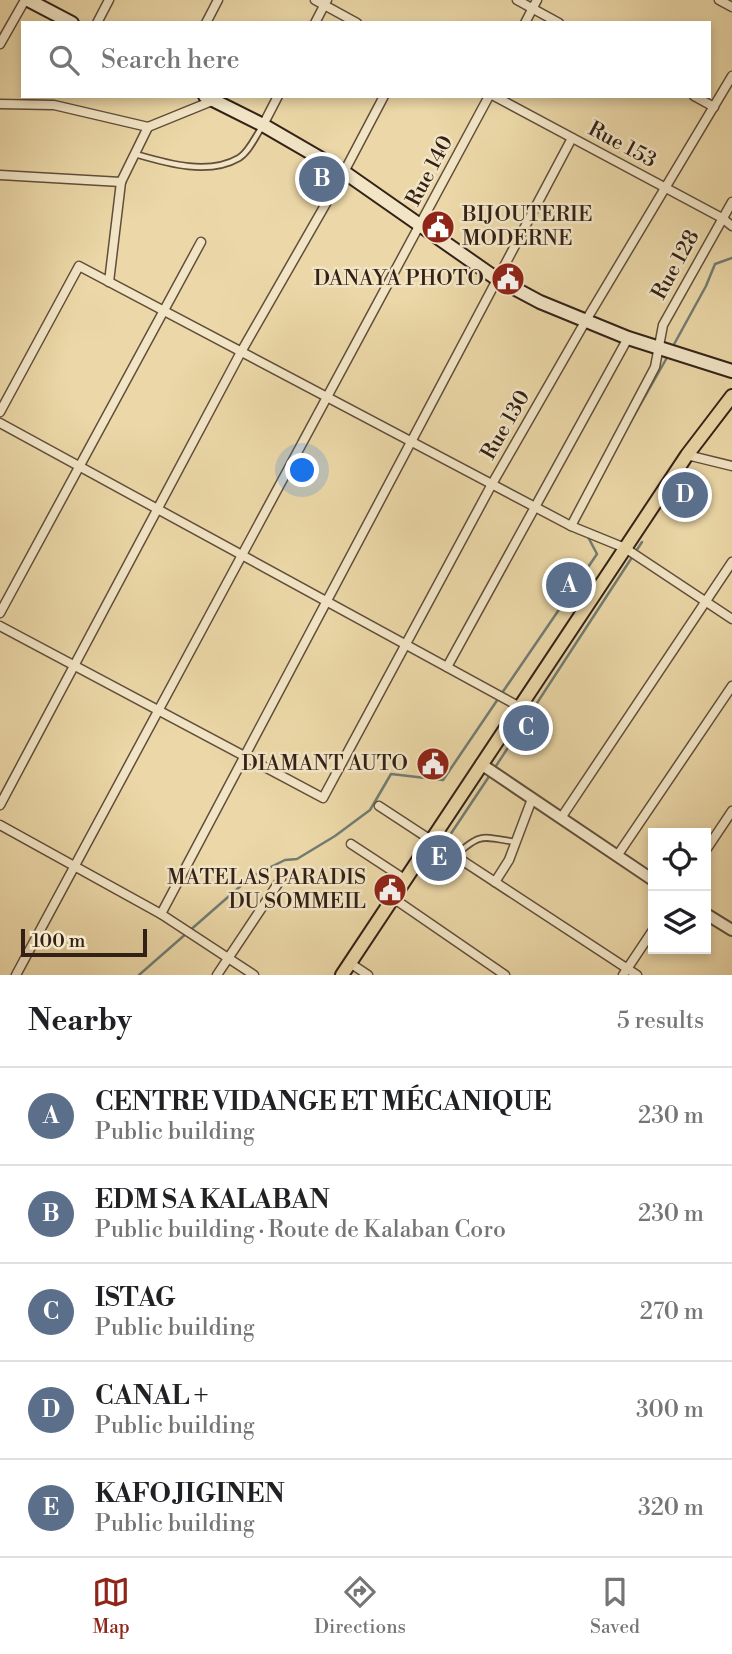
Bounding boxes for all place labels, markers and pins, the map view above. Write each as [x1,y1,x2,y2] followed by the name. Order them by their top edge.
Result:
[299,153,345,205] pin: B
[461,202,593,252] place label: BIJOUTERIE MODERNE
[419,208,457,246] public building icon: BIJOUTERIE MODERNE
[489,260,527,298] public building icon: DANAYA PHOTO
[314,266,484,292] place label: DANAYA PHOTO
[662,469,708,521] pin: D
[546,559,592,611] pin: A
[503,702,549,754] pin: C
[414,745,452,783] public building icon: DIAMANT AUTO
[241,751,408,777] place label: DIAMANT AUTO
[416,832,462,884] pin: E
[167,865,366,915] place label: MATELAS PARADIS DU SOMMEIL
[371,871,409,909] public building icon: MATELAS PARADIS DU SOMMEIL

